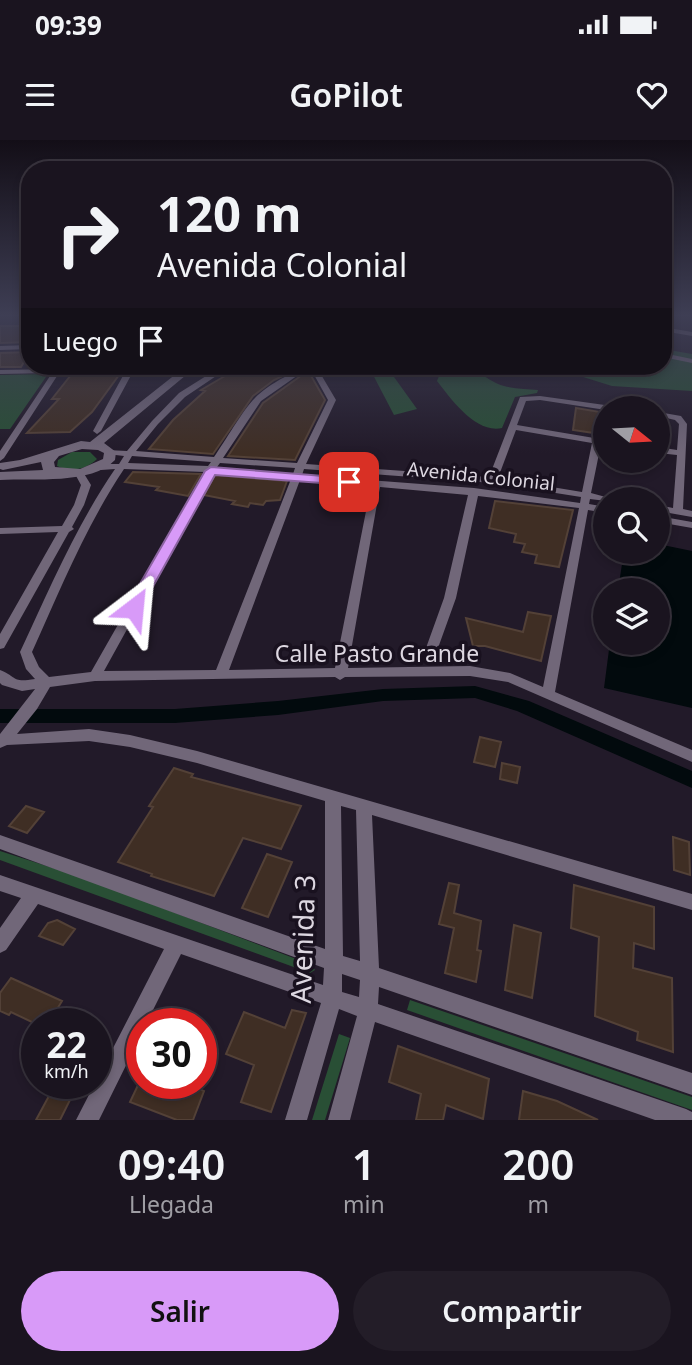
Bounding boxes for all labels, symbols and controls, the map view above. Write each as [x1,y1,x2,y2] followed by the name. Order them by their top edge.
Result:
[35,7,102,43] text: 09:39
[289,73,403,116] text: GoPilot
[21,76,59,114] icon: menu
[633,76,671,114] icon: heart
[157,180,302,246] text: 120 m
[42,189,133,280] icon: right
[157,243,407,286] text: Avenida Colonial
[132,322,170,360] icon: arrive
[42,323,118,359] text: Luego
[593,396,670,472] north arrow
[593,396,670,655] map controls
[319,452,379,512] pin
[406,455,556,497] street label: Avenida Colonial
[330,463,368,501] icon: arrive
[593,487,670,564] button: search
[97,571,171,645] position arrow
[593,578,670,655] button: layers
[275,637,479,669] street label: Calle Pasto Grande
[281,874,323,1004] street label: Avenida 3
[126,1008,217,1099] speed limit sign: 30
[46,1021,87,1068] text: 22
[44,1059,89,1083] text: km/h
[118,1135,225,1192] text: 09:40
[352,1135,376,1192] text: 1
[502,1135,574,1192] text: 200
[129,1188,214,1220] text: Llegada
[343,1188,385,1220] text: min
[528,1188,549,1220] text: m
[21,1271,339,1351] button: Salir
[353,1271,671,1351] button: Compartir

